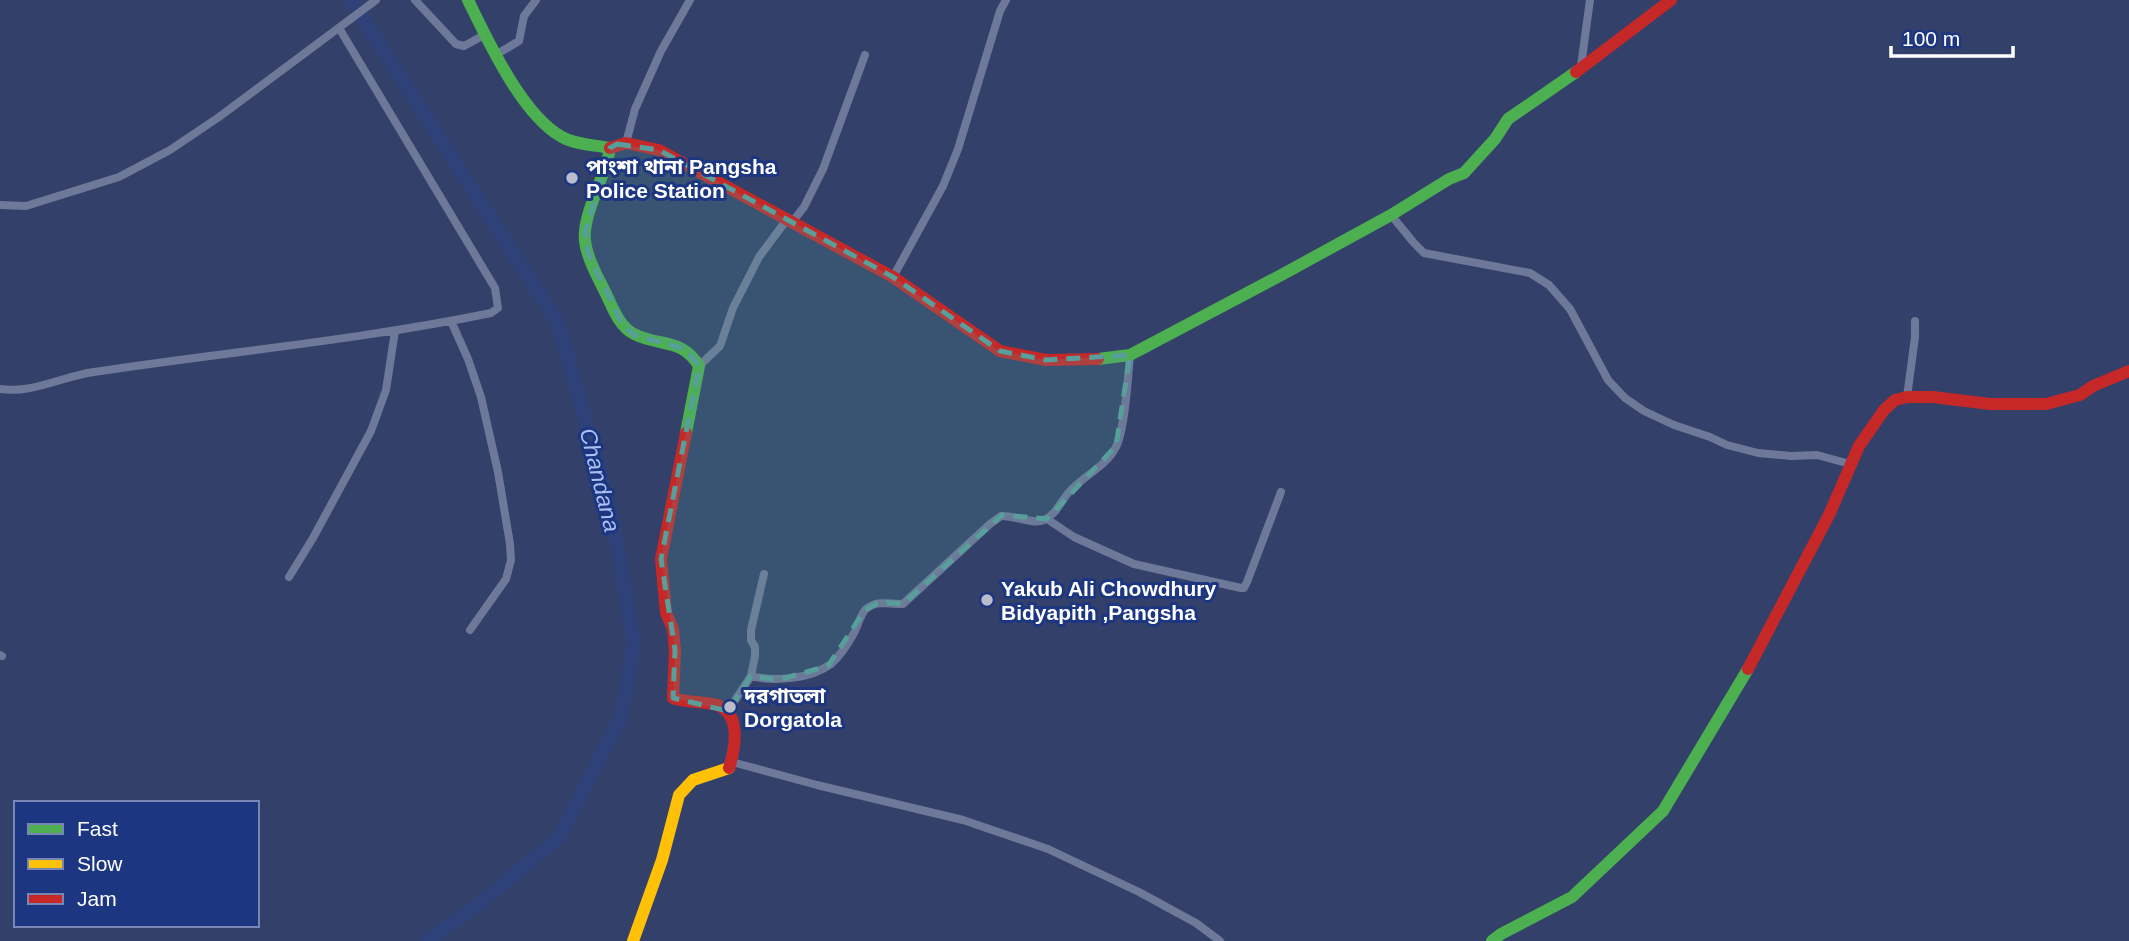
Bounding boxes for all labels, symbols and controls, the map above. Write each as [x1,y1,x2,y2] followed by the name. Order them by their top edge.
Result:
[1891,14,2014,58] scale bar
[1902,27,1960,50] text: 100 m
[586,155,777,202] place label: পাংশা থানা Pangsha Police Station
[564,170,580,186] marker: পাংশা থানা Pangsha Police Station
[575,425,625,535] water label: Chandana
[1001,577,1216,624] place label: Yakub Ali Chowdhury Bidyapith ,Pangsha
[979,592,995,608] marker: Yakub Ali Chowdhury Bidyapith ,Pangsha
[743,684,842,731] place label: দরগাতলা Dorgatola
[722,699,738,715] marker: দরগাতলা Dorgatola
[14,801,259,927] legend
[77,817,118,840] text: Fast
[77,852,123,875] text: Slow
[77,887,117,910] text: Jam

